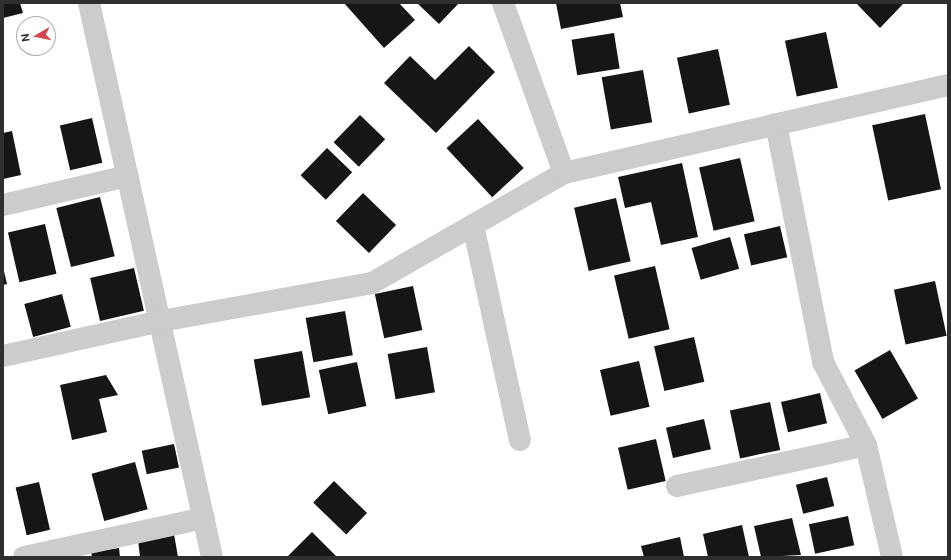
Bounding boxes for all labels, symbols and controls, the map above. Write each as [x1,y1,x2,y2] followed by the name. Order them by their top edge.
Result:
[16,16,56,56] north arrow
[18,33,33,43] text: N

